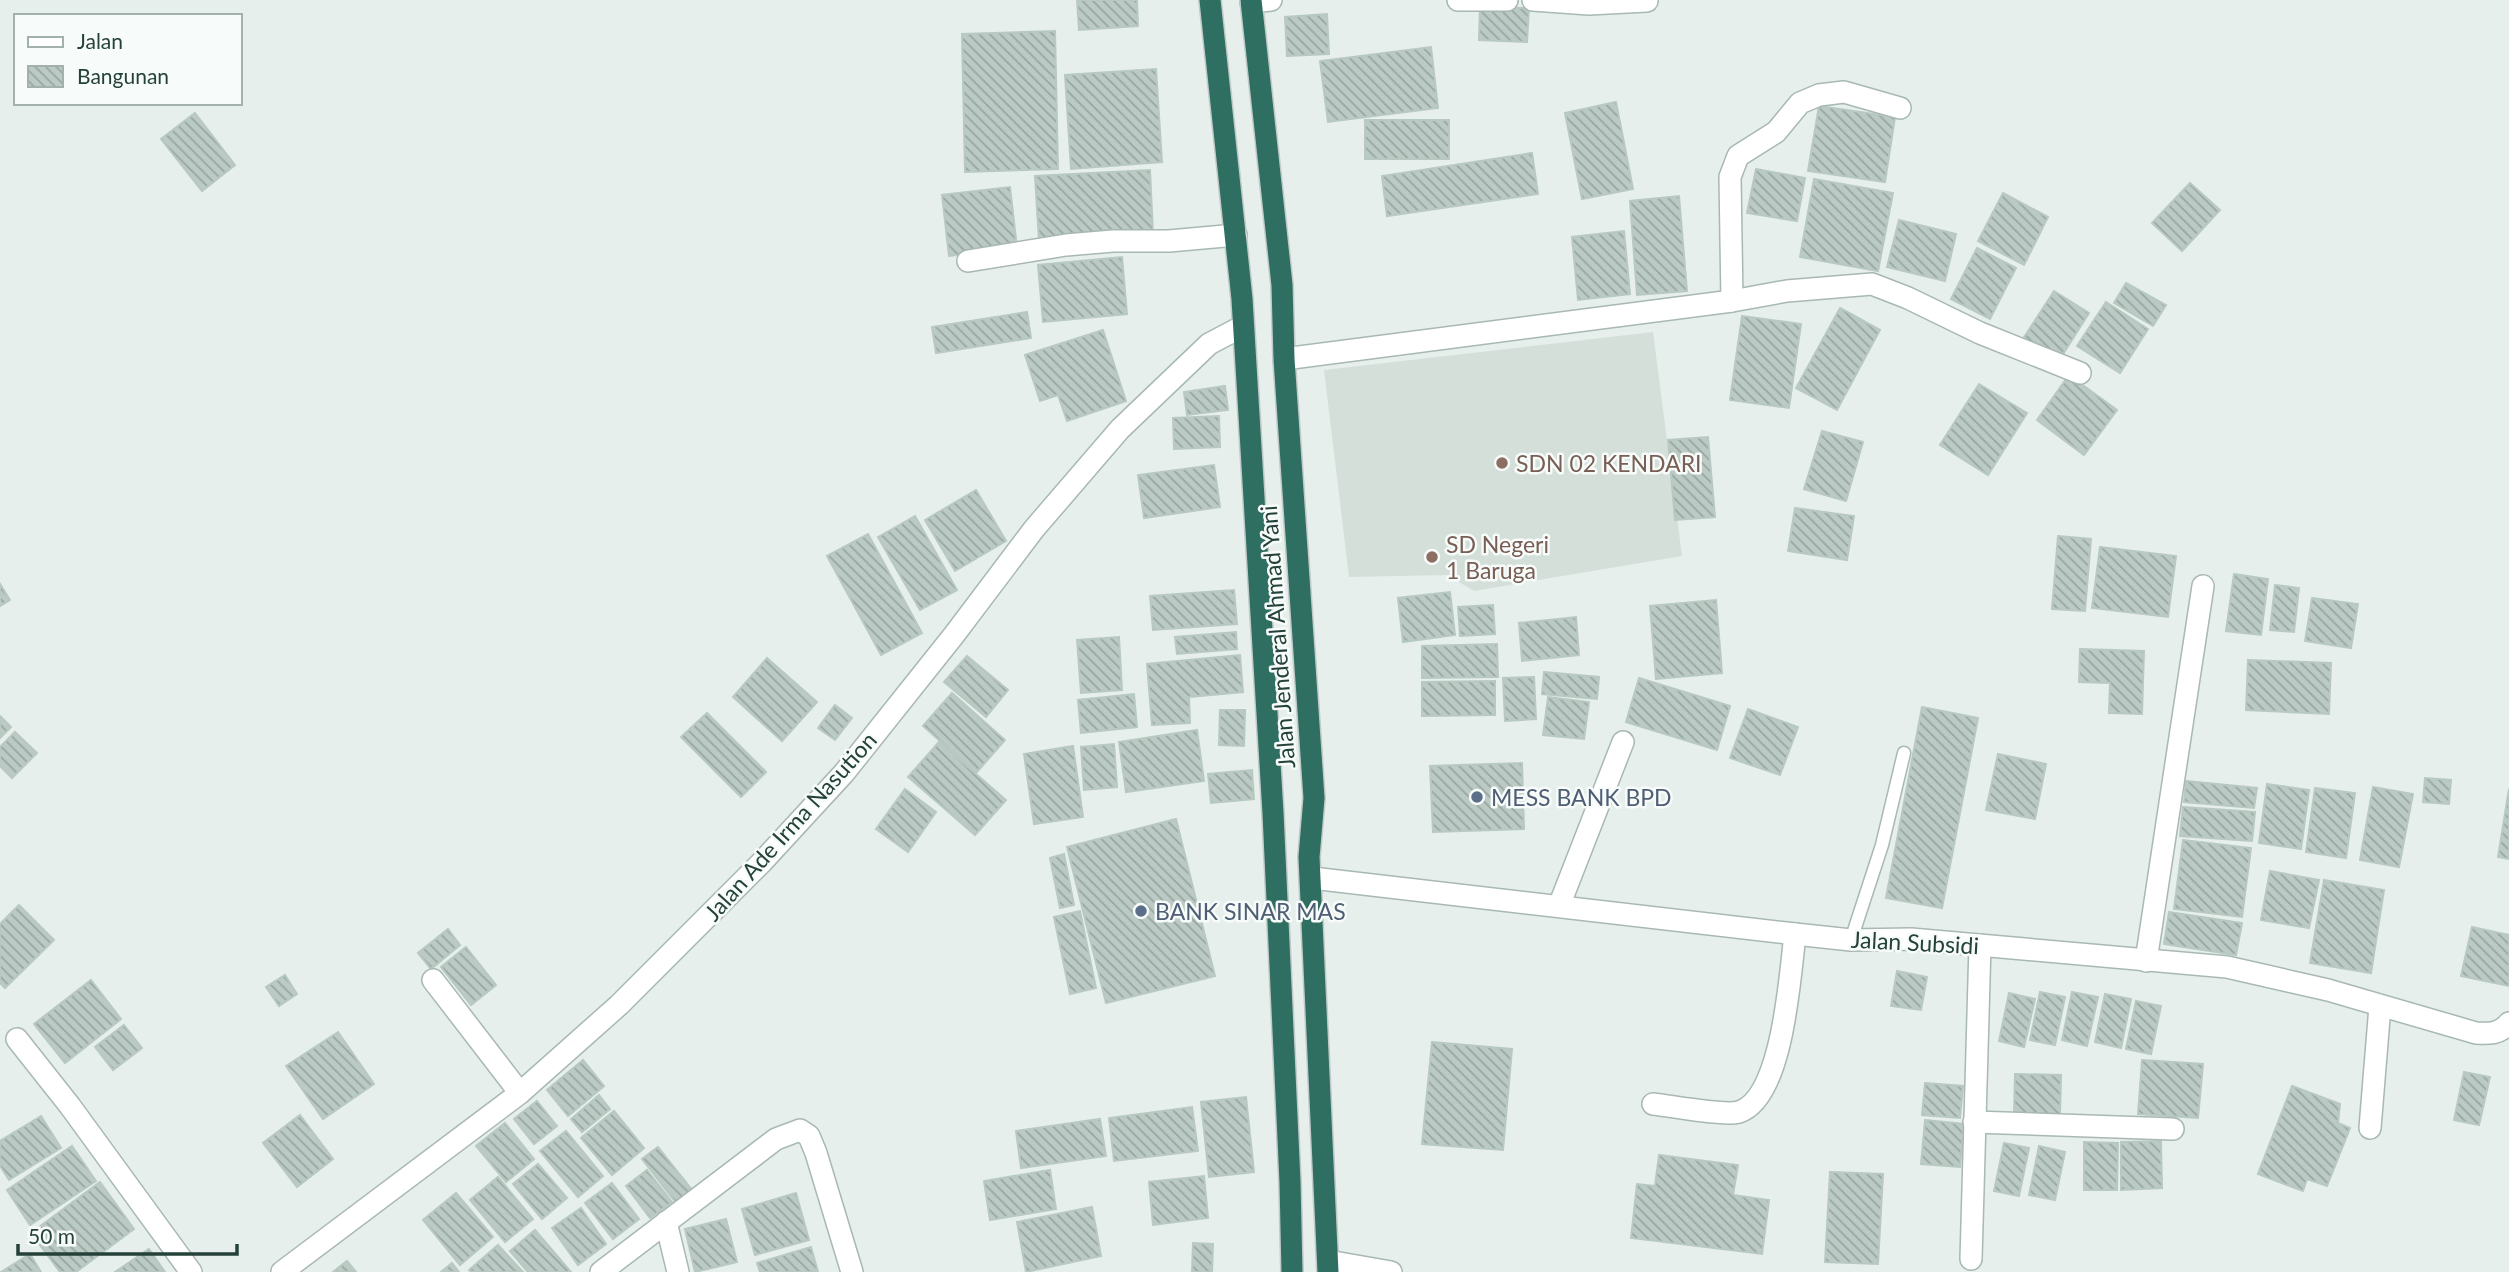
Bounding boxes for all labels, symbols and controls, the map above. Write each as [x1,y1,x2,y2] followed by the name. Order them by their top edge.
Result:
[14,14,242,105] legend
[77,28,123,53] text: Jalan
[77,63,169,88] text: Bangunan
[1516,449,1702,477] place label: SDN 02 KENDARI
[1494,455,1510,471] marker: SDN 02 KENDARI
[1254,505,1300,769] street label: Jalan Jenderal Ahmad Yani
[1446,530,1549,584] place label: SD Negeri 1 Baruga
[1424,549,1440,565] marker: SD Negeri 1 Baruga
[698,726,882,926] street label: Jalan Ade Irma Nasution
[1491,783,1672,811] place label: MESS BANK BPD
[1469,789,1485,805] marker: MESS BANK BPD
[1155,897,1346,925] place label: BANK SINAR MAS
[1133,903,1149,919] marker: BANK SINAR MAS
[1850,925,1980,959] street label: Jalan Subsidi
[18,1212,236,1256] scale bar
[28,1223,75,1248] text: 50 m

